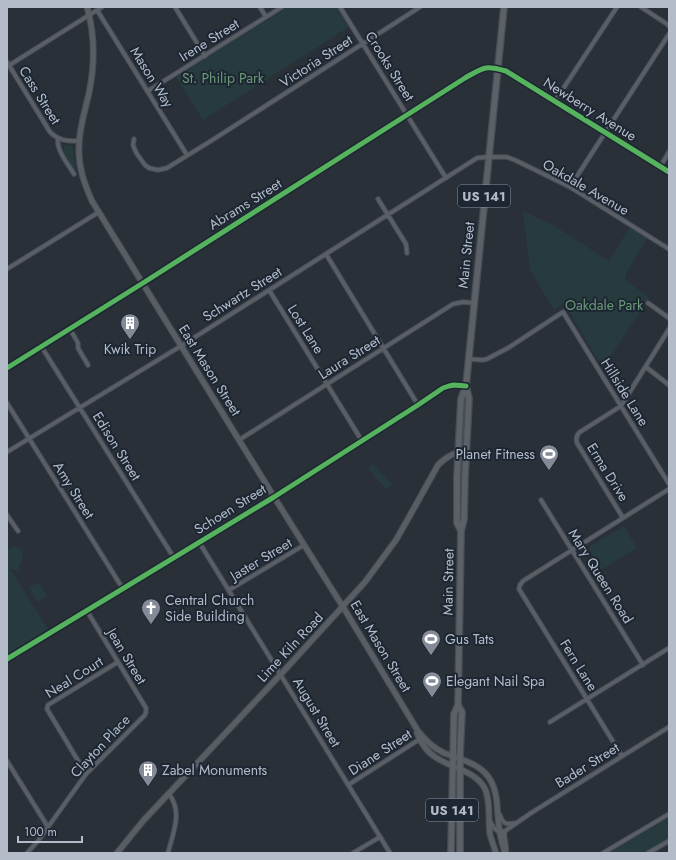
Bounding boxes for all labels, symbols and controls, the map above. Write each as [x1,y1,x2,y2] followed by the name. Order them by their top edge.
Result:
[175,13,243,66] street label: Irene Street
[361,27,420,105] street label: Crooks Street
[276,30,357,92] street label: Victoria Street
[125,43,179,112] street label: Mason Way
[14,62,66,128] street label: Cass Street
[182,68,265,88] park label: St. Philip Park
[540,72,640,146] street label: Newberry Avenue
[539,154,633,220] street label: Oakdale Avenue
[205,173,286,234] street label: Abrams Street
[458,185,510,207] road number: US 141
[453,220,479,289] street label: Main Street
[198,261,286,326] street label: Schwartz Street
[565,295,644,315] park label: Oakdale Park
[283,300,329,358] street label: Lost Lane
[119,312,141,340] building icon: Kwik Trip
[174,321,246,420] street label: East Mason Street
[314,330,384,384] street label: Laura Street
[104,339,156,359] place label: Kwik Trip
[596,354,654,430] street label: Hillside Lane
[88,408,146,485] street label: Edison Street
[582,439,634,505] street label: Erma Drive
[538,443,560,471] sports icon: Planet Fitness
[455,444,535,464] place label: Planet Fitness
[49,458,100,523] street label: Amy Street
[190,479,270,539] street label: Schoen Street
[564,525,638,627] street label: Mary Queen Road
[225,532,296,586] street label: Jaster Street
[437,548,459,616] street label: Main Street
[165,590,254,626] place label: Central Church Side Building
[346,596,417,696] street label: East Mason Street
[140,597,162,625] church icon: Central Church Side Building
[252,608,328,686] street label: Lime Kiln Road
[101,622,152,688] street label: Jean Street
[420,628,442,656] sports icon: Gus Tats
[445,629,494,649] place label: Gus Tats
[555,635,603,695] street label: Fern Lane
[41,651,107,703] street label: Neal Court
[421,670,443,698] sports icon: Elegant Nail Spa
[446,671,545,691] place label: Elegant Nail Spa
[288,673,346,751] street label: August Street
[66,710,134,782] street label: Clayton Place
[344,724,416,780] street label: Diane Street
[551,737,623,793] street label: Bader Street
[137,759,159,787] building icon: Zabel Monuments
[162,760,267,780] place label: Zabel Monuments
[426,799,478,821] road number: US 141
[18,818,82,844] scale bar
[24,823,57,841] text: 100 m

